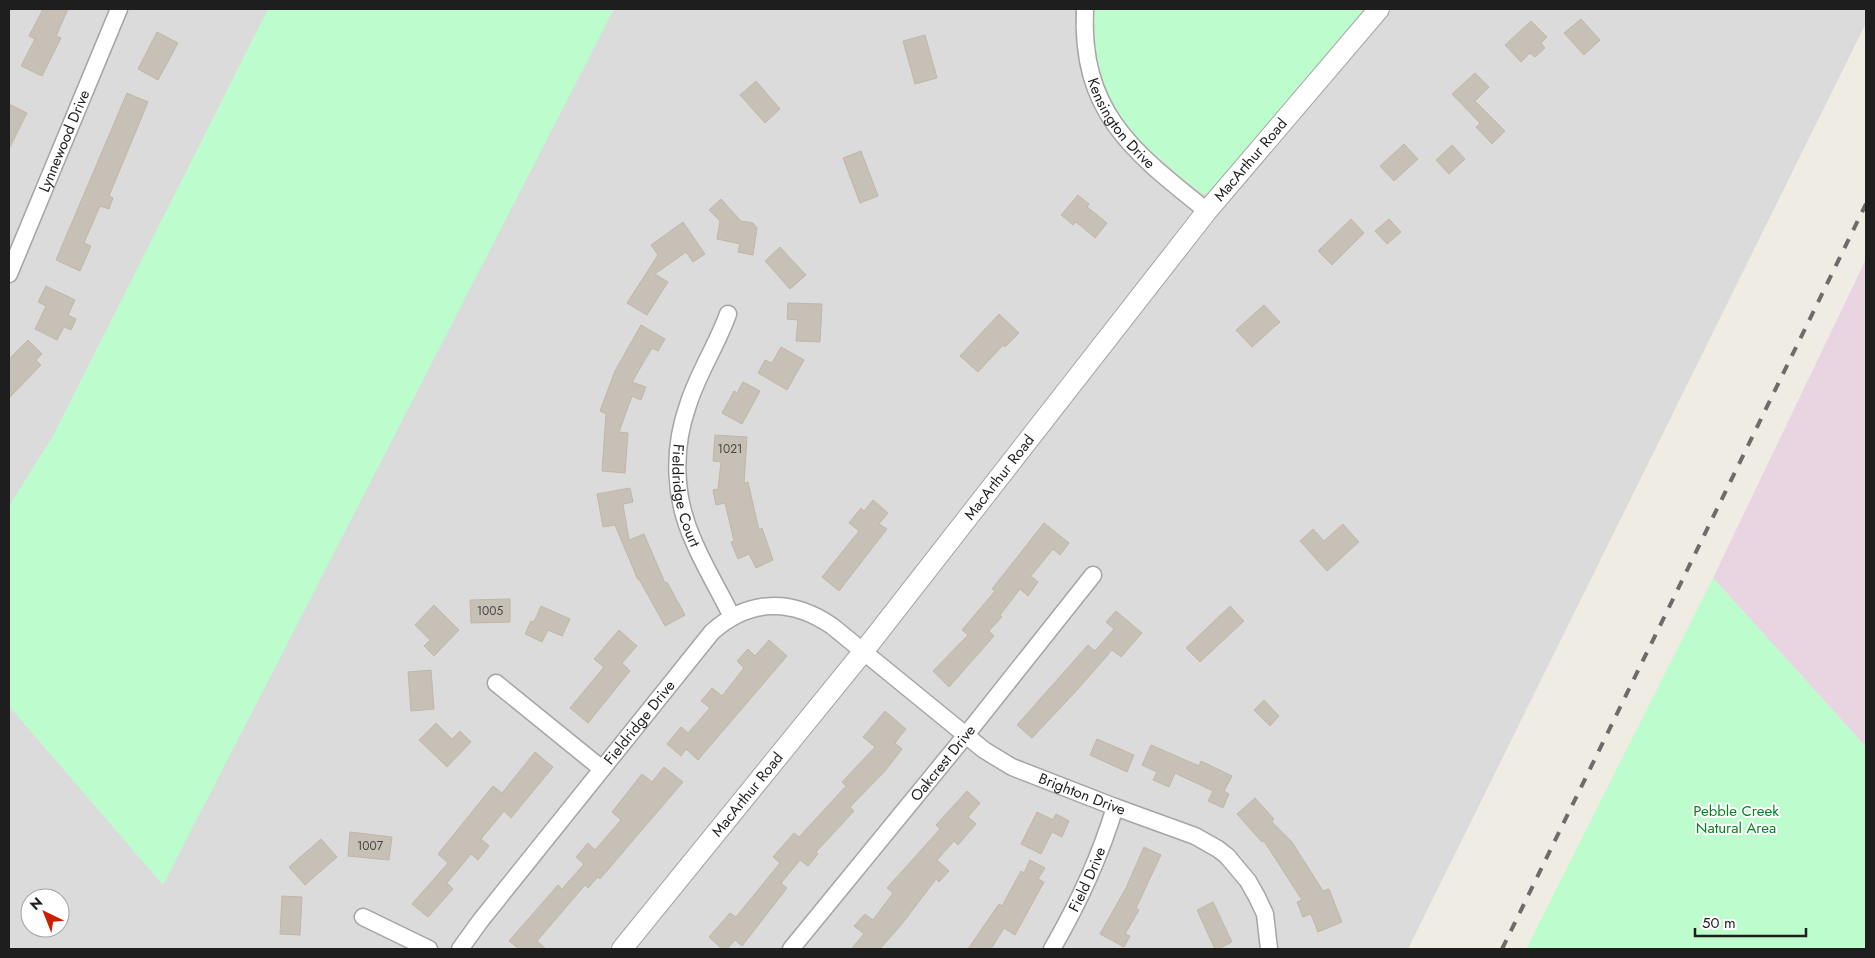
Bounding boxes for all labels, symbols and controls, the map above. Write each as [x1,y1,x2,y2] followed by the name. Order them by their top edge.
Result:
[1082,75,1160,174] street label: Kensington Drive
[33,86,95,195] street label: Lynnewood Drive
[1209,113,1292,206] street label: MacArthur Road
[959,430,1040,525] street label: MacArthur Road
[718,440,742,458] house number: 1021
[666,443,706,551] street label: Fieldridge Court
[477,602,504,620] house number: 1005
[599,675,680,770] street label: Fieldridge Drive
[905,720,981,806] street label: Oakcrest Drive
[706,748,788,841] street label: MacArthur Road
[1035,767,1129,821] street label: Brighton Drive
[1693,800,1779,839] park label: Pebble Creek Natural Area
[357,837,384,855] house number: 1007
[1063,844,1111,916] street label: Field Drive
[20,888,70,938] north arrow
[25,892,47,915] text: N
[1695,906,1806,938] scale bar
[1702,912,1736,934] text: 50 m

